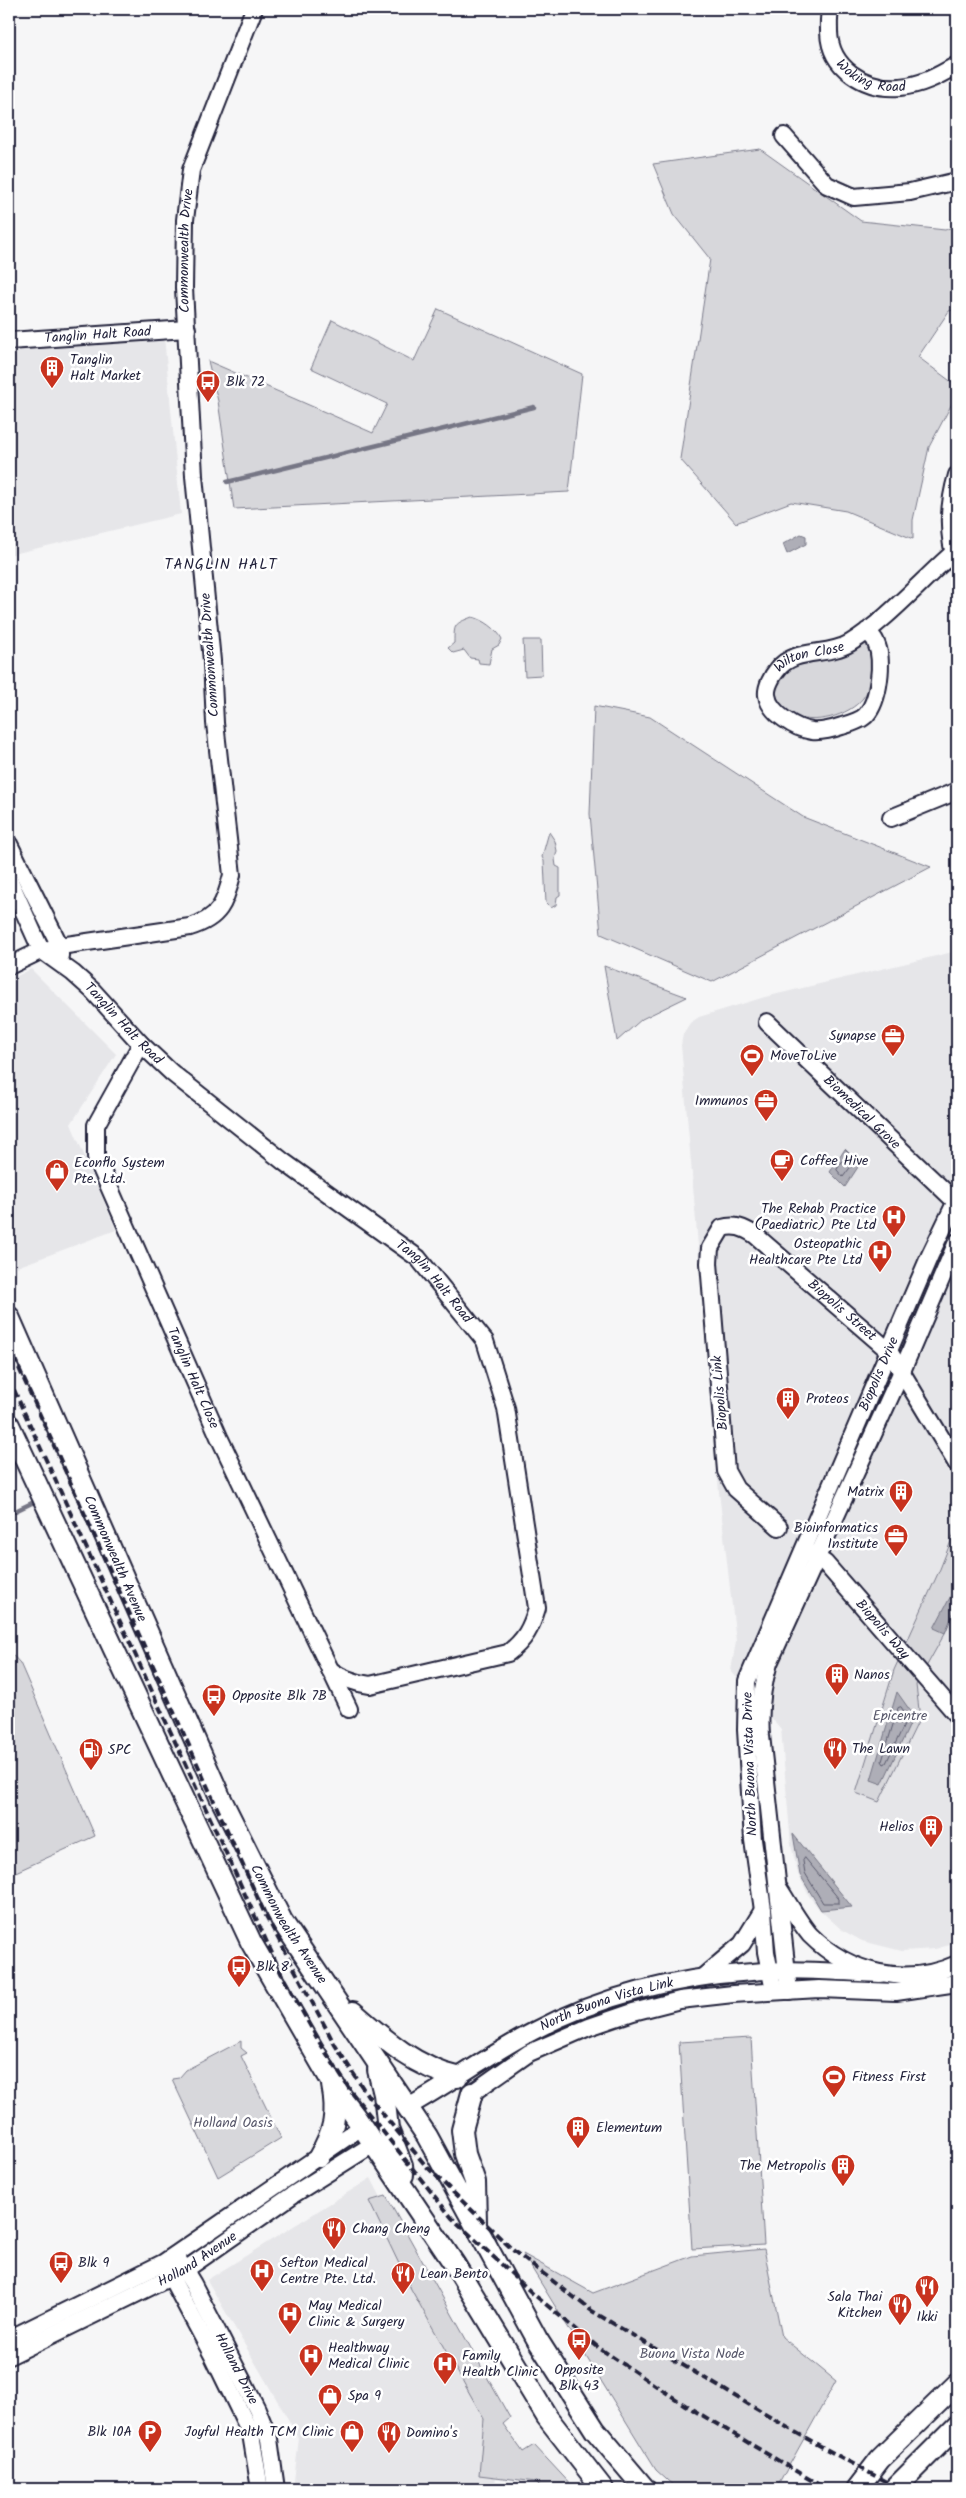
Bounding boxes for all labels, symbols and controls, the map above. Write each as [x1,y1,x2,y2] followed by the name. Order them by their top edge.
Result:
[830,54,908,98] street label: Woking Road
[173,187,200,314] street label: Commonwealth Drive
[44,320,153,350] street label: Tanglin Halt Road
[70,349,142,387] place label: Tanglin Halt Market
[39,355,65,389] building icon: Tanglin Halt Market
[195,369,221,403] bus stop icon: Blk 72
[226,371,265,393] place label: Blk 72
[165,553,278,577] district label: TANGLIN HALT
[195,592,225,718] street label: Commonwealth Drive
[769,636,848,678] street label: Wilton Close
[79,977,169,1071] street label: Tanglin Halt Road
[880,1023,906,1057] office icon: Synapse
[829,1025,877,1047] place label: Synapse
[739,1043,765,1077] sports icon: MoveToLive
[770,1045,837,1067] place label: MoveToLive
[818,1070,906,1155] street label: Biomedical Grove
[753,1088,779,1122] office icon: Immunos
[695,1090,748,1112] place label: Immunos
[769,1148,795,1182] cafe icon: Coffee Hive
[800,1150,869,1172] place label: Coffee Hive
[74,1152,165,1190] place label: Econflo System Pte. Ltd.
[44,1158,70,1192] shop icon: Econflo System Pte. Ltd.
[755,1198,877,1236] place label: The Rehab Practice (Paediatric) Pte Ltd
[881,1204,907,1238] hospital icon: The Rehab Practice (Paediatric) Pte Ltd
[749,1233,863,1271] place label: Osteopathic Healthcare Pte Ltd
[391,1234,478,1329] street label: Tanglin Halt Road
[867,1239,893,1273] hospital icon: Osteopathic Healthcare Pte Ltd
[802,1274,882,1347] street label: Biopolis Street
[161,1324,225,1433] street label: Tanglin Halt Close
[853,1333,905,1415] street label: Biopolis Drive
[706,1354,734,1431] street label: Biopolis Link
[775,1386,801,1420] building icon: Proteos
[806,1388,849,1410] place label: Proteos
[888,1479,914,1513] building icon: Matrix
[847,1481,885,1503] place label: Matrix
[78,1492,153,1626] street label: Commonwealth Avenue
[794,1517,879,1555] place label: Bioinformatics Institute
[883,1523,909,1557] office icon: Bioinformatics Institute
[850,1594,916,1665] street label: Biopolis Way
[824,1662,850,1696] building icon: Nanos
[854,1664,890,1686] place label: Nanos
[201,1683,227,1717] bus stop icon: Opposite Blk 7B
[232,1685,327,1707] place label: Opposite Blk 7B
[736,1691,764,1836] street label: North Buona Vista Drive
[873,1705,928,1727] park label: Epicentre
[822,1736,848,1770] restaurant icon: The Lawn
[78,1737,104,1771] fuel station icon: SPC
[852,1738,910,1760] place label: The Lawn
[108,1739,131,1761] place label: SPC
[918,1814,944,1848] building icon: Helios
[879,1816,914,1838] place label: Helios
[244,1860,333,1989] street label: Commonwealth Avenue
[226,1954,252,1988] bus stop icon: Blk 8
[256,1956,290,1978] place label: Blk 8
[536,1972,676,2037] street label: North Buona Vista Link
[821,2064,847,2098] sports icon: Fitness First
[852,2066,927,2088] place label: Fitness First
[193,2112,273,2134] park label: Holland Oasis
[565,2115,591,2149] building icon: Elementum
[596,2117,662,2139] place label: Elementum
[830,2153,856,2187] building icon: The Metropolis
[740,2155,826,2177] place label: The Metropolis
[321,2216,347,2250] restaurant icon: Chang Cheng
[352,2218,430,2240] place label: Chang Cheng
[154,2225,242,2293] street label: Holland Avenue
[48,2250,74,2284] bus stop icon: Blk 9
[78,2252,110,2274] place label: Blk 9
[280,2252,376,2290] place label: Sefton Medical Centre Pte. Ltd.
[249,2258,275,2292] hospital icon: Sefton Medical Centre Pte. Ltd.
[390,2261,416,2295] restaurant icon: Lean Bento
[420,2263,488,2285] place label: Lean Bento
[914,2274,940,2308] restaurant icon: Ikki
[827,2286,883,2324] place label: Sala Thai Kitchen
[887,2292,913,2326] restaurant icon: Sala Thai Kitchen
[308,2295,405,2333] place label: May Medical Clinic & Surgery
[277,2301,303,2335] hospital icon: May Medical Clinic & Surgery
[917,2306,938,2328] place label: Ikki
[566,2327,592,2361] bus stop icon: Opposite Blk 43
[209,2329,264,2409] street label: Holland Drive
[328,2337,410,2375] place label: Healthway Medical Clinic
[298,2343,324,2377] hospital icon: Healthway Medical Clinic
[639,2343,745,2365] park label: Buona Vista Node
[462,2345,538,2383] place label: Family Health Clinic
[432,2351,458,2385] hospital icon: Family Health Clinic
[554,2359,604,2397] place label: Opposite Blk 43
[317,2383,343,2417] shop icon: Spa 9
[348,2385,381,2407] place label: Spa 9
[137,2419,163,2453] parking icon: Blk 10A
[339,2419,365,2453] shop icon: Joyful Health TCM Clinic
[376,2420,402,2454] restaurant icon: Domino's
[88,2421,132,2443] place label: Blk 10A
[185,2421,334,2443] place label: Joyful Health TCM Clinic
[406,2422,458,2444] place label: Domino's

